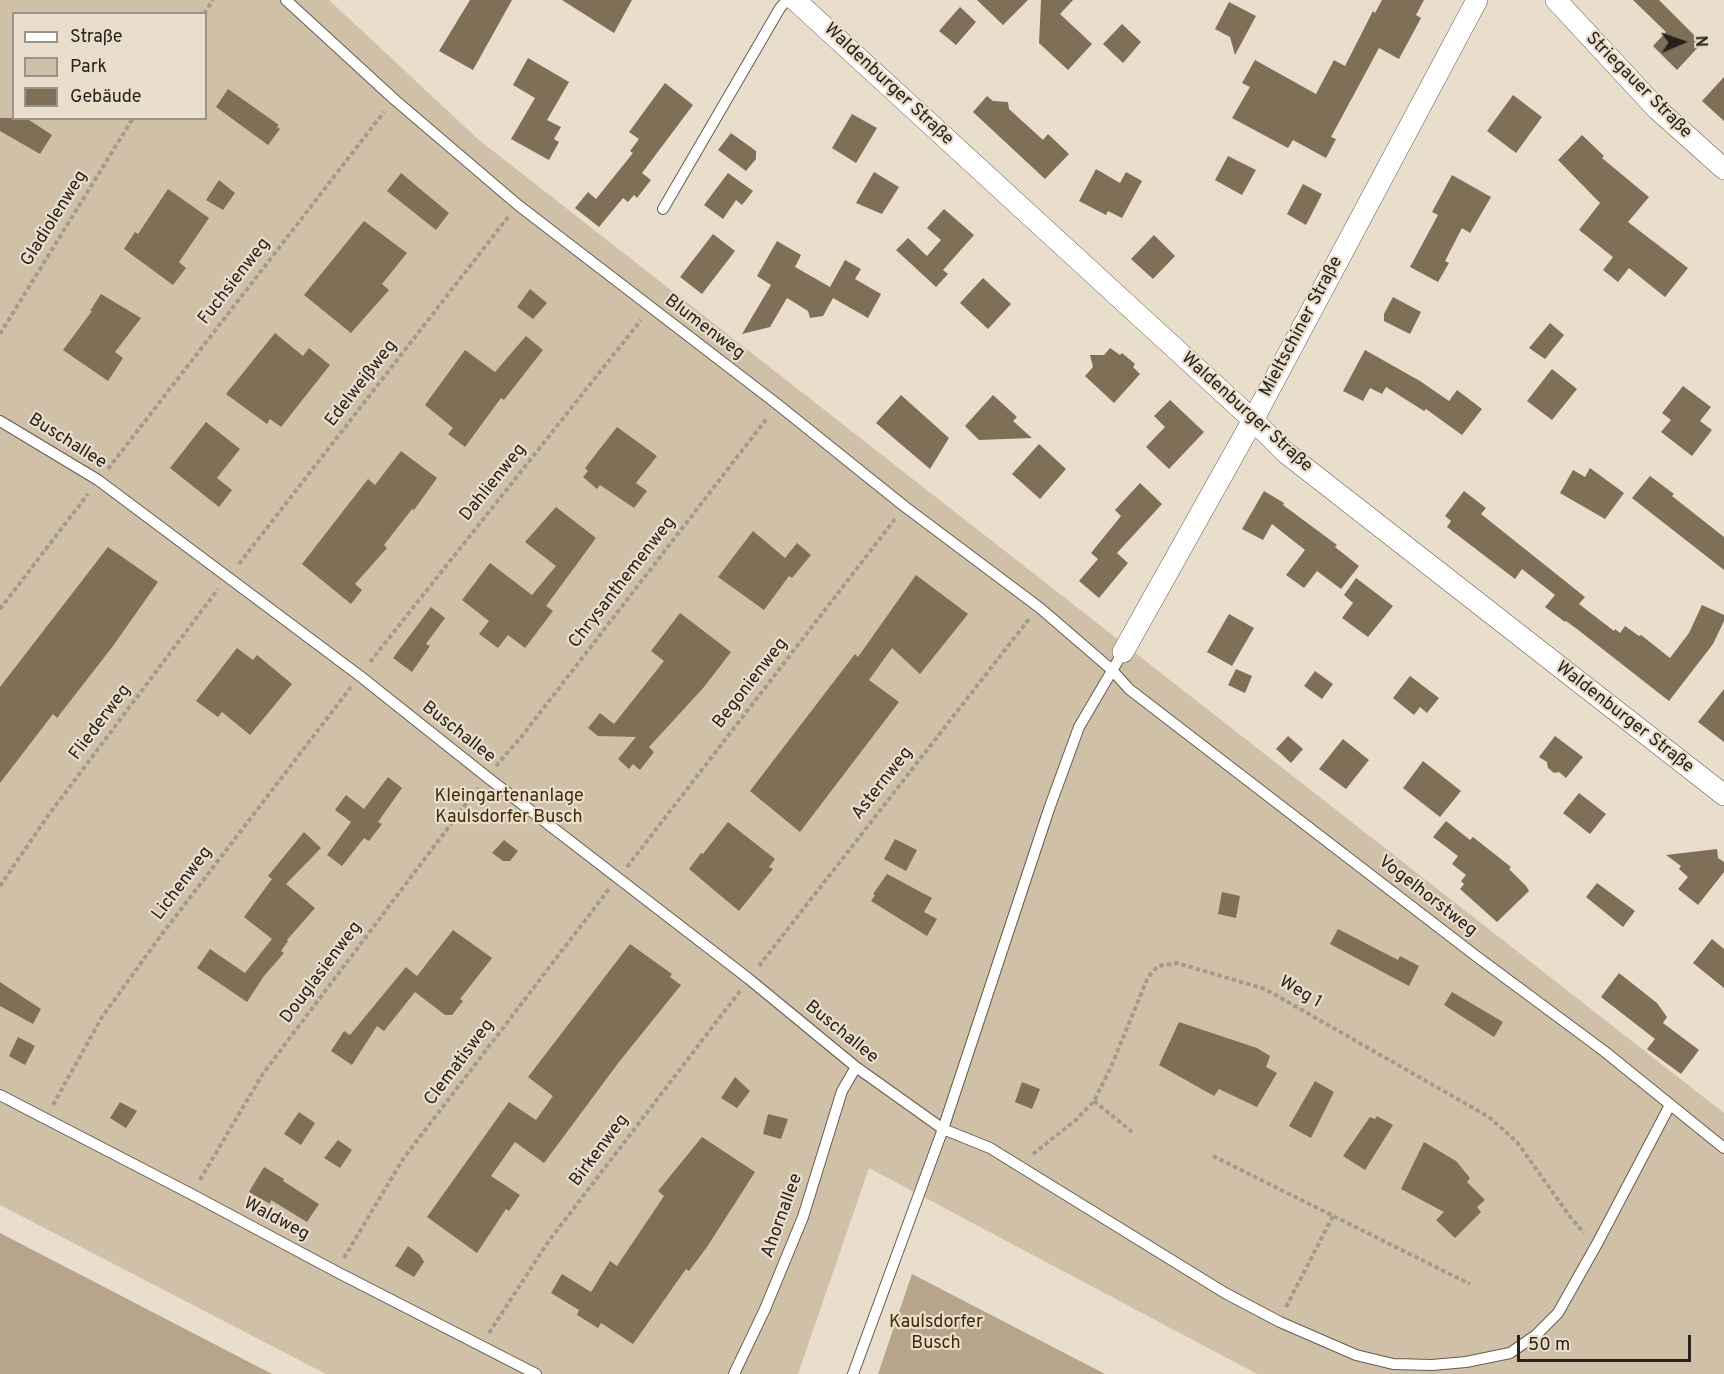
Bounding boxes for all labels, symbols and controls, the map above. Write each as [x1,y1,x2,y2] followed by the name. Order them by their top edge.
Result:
[12,12,207,120] legend
[1652,12,1712,72] north arrow
[819,19,957,151] street label: Waldenburger Straße
[70,26,122,49] text: Straße
[1580,28,1696,144] street label: Striegauer Straße
[1690,35,1710,47] text: N
[70,56,107,79] text: Park
[70,86,142,109] text: Gebäude
[17,167,93,271] street label: Gladiolenweg
[194,234,276,330] street label: Fuchsienweg
[1256,253,1348,401] street label: Mieltschiner Straße
[660,291,748,365] street label: Blumenweg
[321,336,403,432] street label: Edelweißweg
[1176,348,1316,478] street label: Waldenburger Straße
[24,410,110,474] street label: Buschallee
[456,440,532,526] street label: Dahlienweg
[565,513,681,653] street label: Chrysanthemenweg
[709,634,793,734] street label: Begonienweg
[1551,657,1697,779] street label: Waldenburger Straße
[66,681,136,765] street label: Fliederweg
[417,697,499,769] street label: Buschallee
[848,743,918,825] street label: Asternweg
[434,786,584,828] park label: Kleingartenanlage Kaulsdorfer Busch
[148,843,218,925] street label: Lichenweg
[1373,852,1481,942] street label: Vogelhorstweg
[277,918,367,1028] street label: Douglasienweg
[1275,972,1325,1014] street label: Weg 1
[800,997,882,1069] street label: Buschallee
[420,1015,500,1111] street label: Clematisweg
[566,1111,634,1191] street label: Birkenweg
[758,1171,808,1261] street label: Ahornallee
[239,1194,313,1246] street label: Waldweg
[889,1312,983,1354] park label: Kaulsdorfer Busch
[1520,1323,1694,1361] scale bar
[1528,1334,1570,1357] text: 50 m

